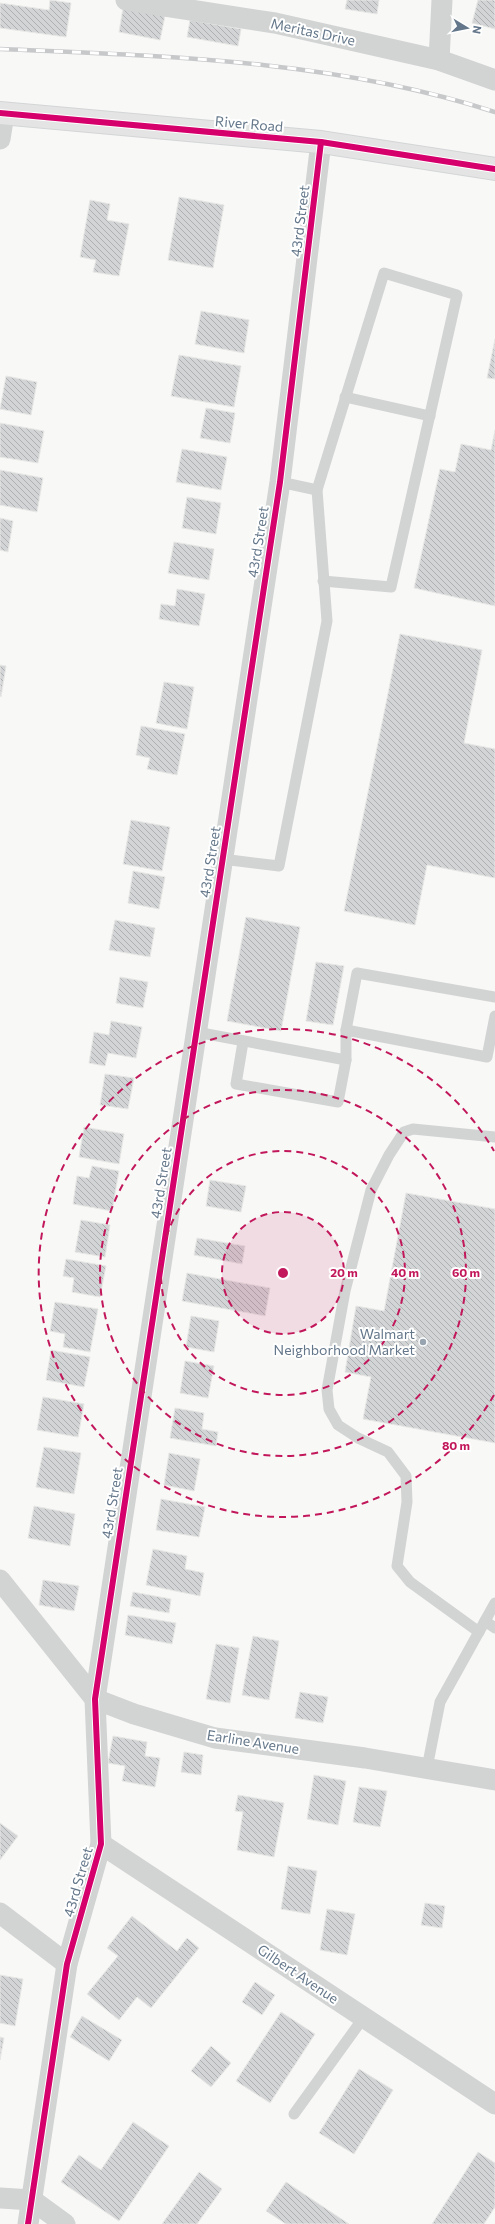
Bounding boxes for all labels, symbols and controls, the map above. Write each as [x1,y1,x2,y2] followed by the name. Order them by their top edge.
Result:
[447,8,487,48] north arrow
[269,14,357,49] street label: Meritas Drive
[470,25,484,35] text: N
[214,112,284,135] street label: River Road
[287,184,312,258] street label: 43rd Street
[243,505,272,579] street label: 43rd Street
[195,825,224,899] street label: 43rd Street
[146,1146,175,1220] street label: 43rd Street
[330,1265,358,1279] text: 20 m
[391,1265,419,1279] text: 40 m
[452,1265,480,1279] text: 60 m
[276,1266,290,1280] centre of rings
[274,1325,415,1358] place label: Walmart Neighborhood Market
[418,1337,428,1347] marker: Walmart Neighborhood Market
[442,1438,470,1452] text: 80 m
[97,1466,126,1540] street label: 43rd Street
[206,1726,300,1757] street label: Earline Avenue
[59,1845,96,1919] street label: 43rd Street
[255,1940,342,2007] street label: Gilbert Avenue

